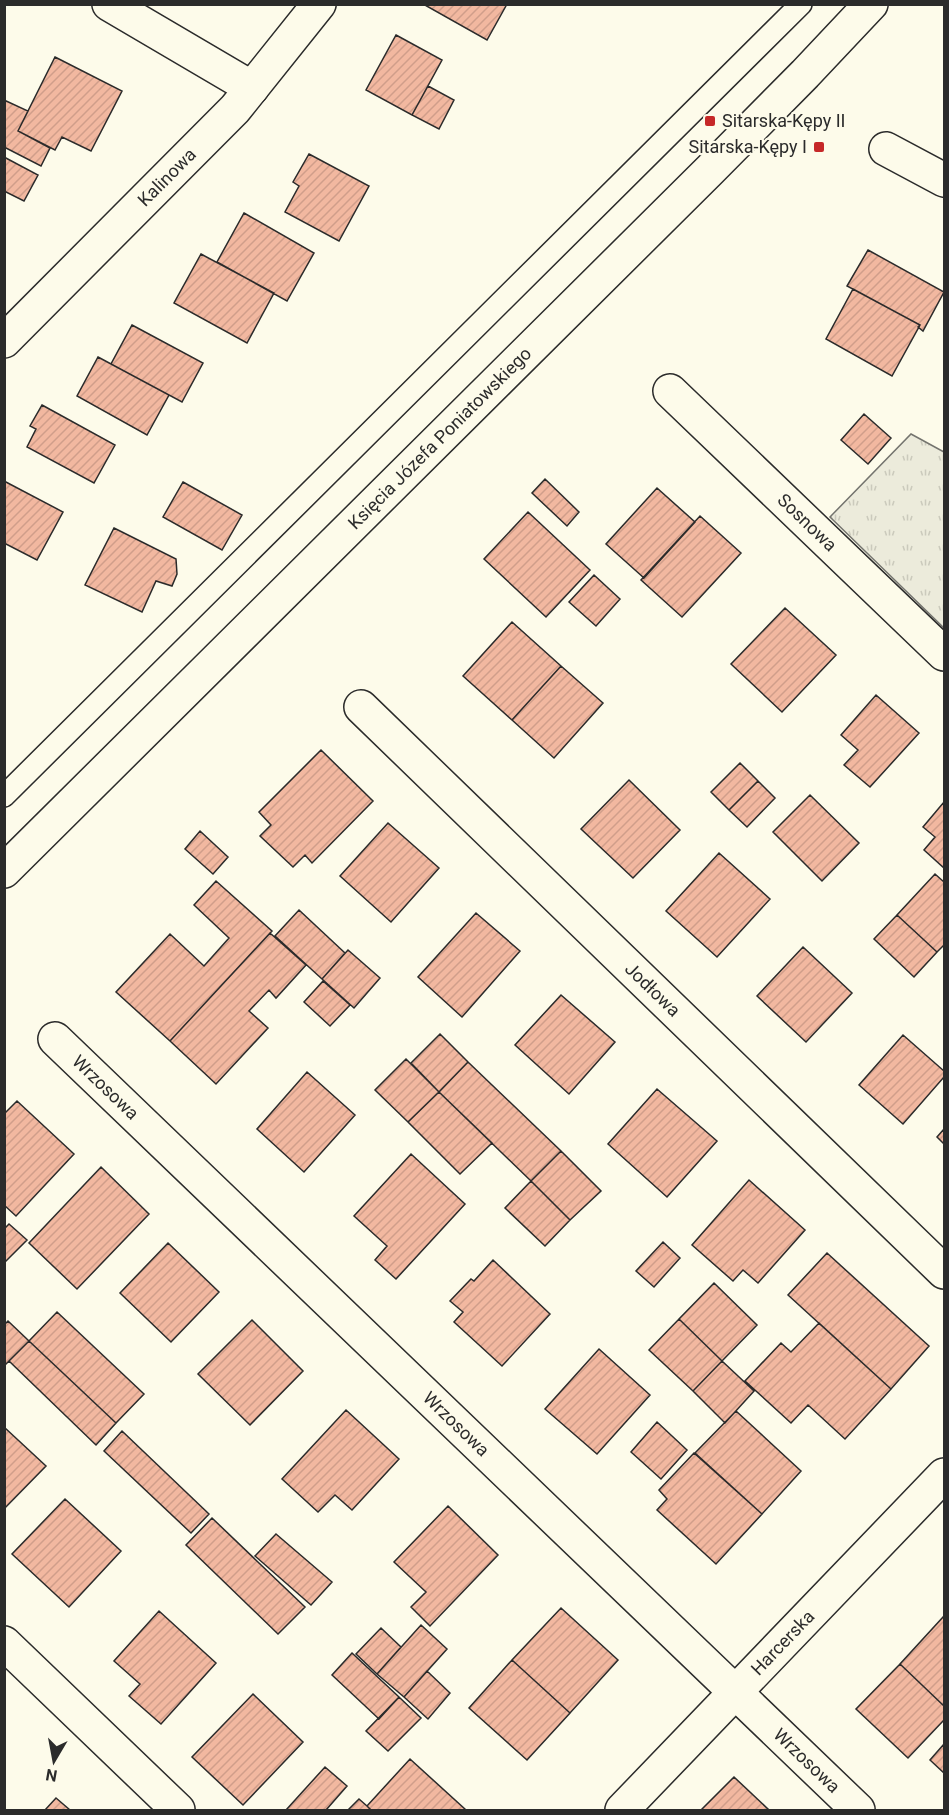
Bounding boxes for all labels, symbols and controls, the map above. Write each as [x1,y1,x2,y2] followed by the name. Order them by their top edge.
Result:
[722,110,845,131] place label: Sitarska-Kępy II
[703,114,717,128] marker: Sitarska-Kępy II
[688,136,807,157] place label: Sitarska-Kępy I
[812,140,826,154] marker: Sitarska-Kępy I
[133,144,200,210] street label: Kalinowa
[343,343,535,533] street label: Księcia Józefa Poniatowskiego
[774,489,841,555] street label: Sosnowa
[621,958,685,1021] street label: Jodłowa
[68,1051,143,1124] street label: Wrzosowa
[419,1387,494,1460] street label: Wrzosowa
[746,1606,818,1679] street label: Harcerska
[769,1724,844,1797] street label: Wrzosowa
[24,1731,84,1791] north arrow
[44,1765,59,1786] text: N

